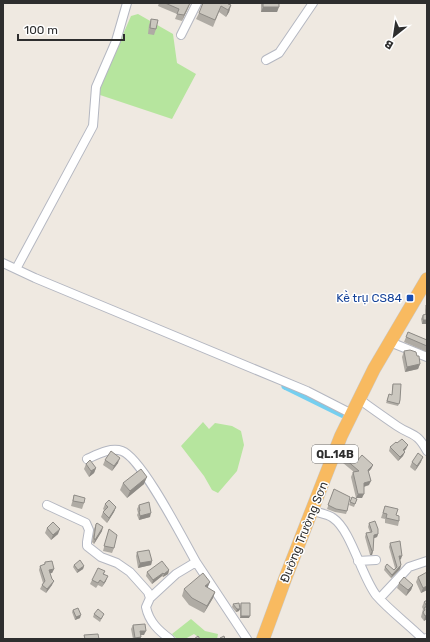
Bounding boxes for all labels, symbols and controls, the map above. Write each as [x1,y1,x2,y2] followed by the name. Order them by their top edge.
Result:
[18,16,124,42] scale bar
[374,16,414,56] north arrow
[24,23,58,37] text: 100 m
[382,37,396,52] text: B
[336,290,403,305] place label: Kề trụ CS84
[405,293,415,303] marker: Kề trụ CS84
[312,445,358,463] road number: QL.14B
[277,479,331,585] street label: Đường Trường Sơn

